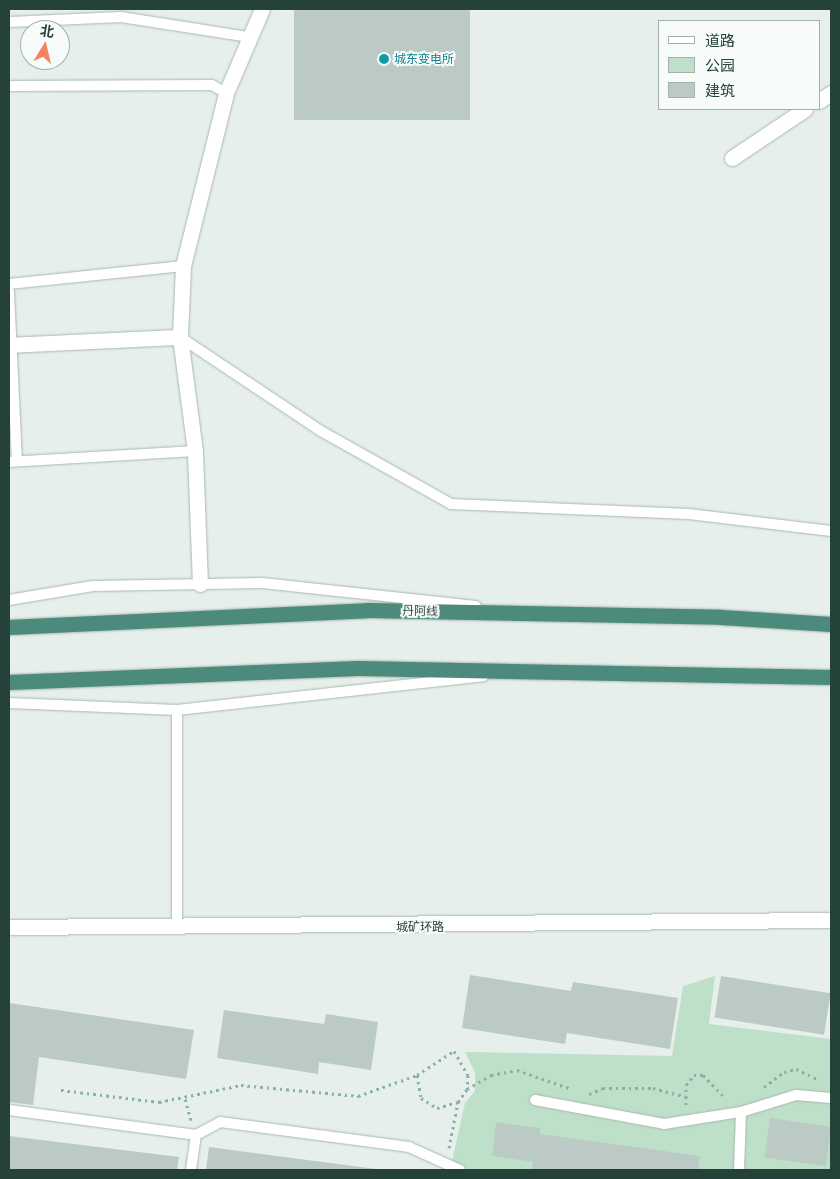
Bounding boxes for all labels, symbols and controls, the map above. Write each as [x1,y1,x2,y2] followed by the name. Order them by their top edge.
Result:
[20,20,70,70] north arrow
[658,20,820,110] legend
[39,21,56,41] text: 北
[705,31,735,50] text: 道路
[394,52,454,66] place label: 城东变电所
[378,53,390,65] marker: 城东变电所
[705,56,735,75] text: 公园
[705,81,735,100] text: 建筑
[402,603,438,619] street label: 丹阿线
[396,920,444,934] street label: 城矿环路

